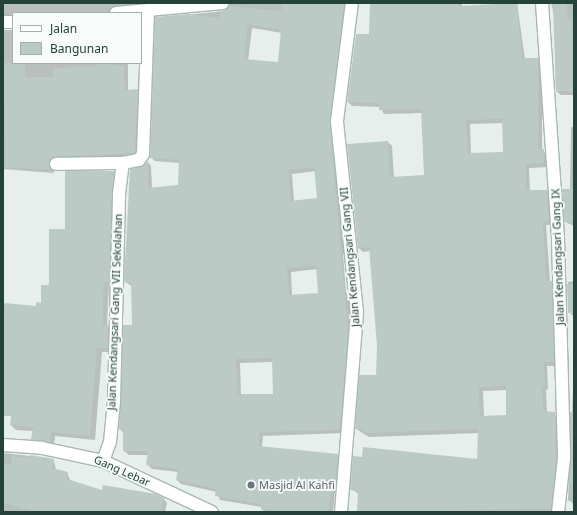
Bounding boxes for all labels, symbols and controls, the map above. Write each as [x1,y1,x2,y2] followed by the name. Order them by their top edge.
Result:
[12,12,142,64] legend
[50,20,77,37] text: Jalan
[50,40,108,57] text: Bangunan
[337,186,363,328] street label: Jalan Kendangsari Gang VII
[549,189,567,325] street label: Jalan Kendangsari Gang IX
[105,213,125,411] street label: Jalan Kendangsari Gang VII Sekolahan
[92,453,152,489] street label: Gang Lebar
[259,478,335,492] place label: Masjid Al Kahfi
[246,480,256,490] marker: Masjid Al Kahfi

